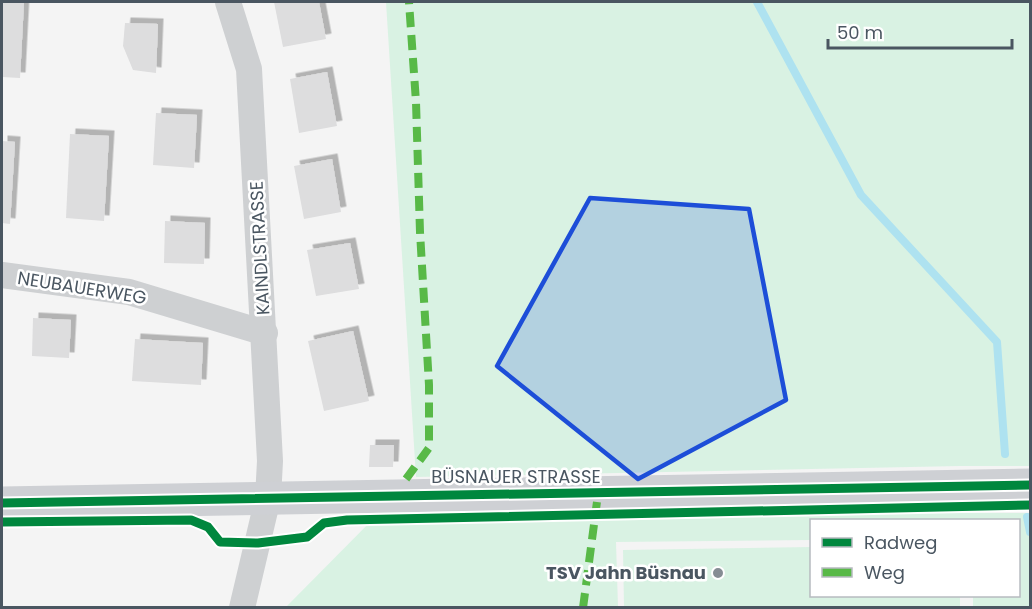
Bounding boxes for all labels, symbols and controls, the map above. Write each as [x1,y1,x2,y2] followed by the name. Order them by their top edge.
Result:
[828,12,1012,50] scale bar
[837,20,883,45] text: 50 m
[244,180,275,316] street label: KAINDLSTRASSE
[16,265,148,310] street label: NEUBAUERWEG
[431,464,601,489] street label: BÜSNAUER STRASSE
[810,519,1020,597] legend
[864,530,937,555] text: Radweg
[546,560,706,585] place label: TSV Jahn Büsnau
[864,560,905,585] text: Weg
[711,566,725,580] marker: TSV Jahn Büsnau

